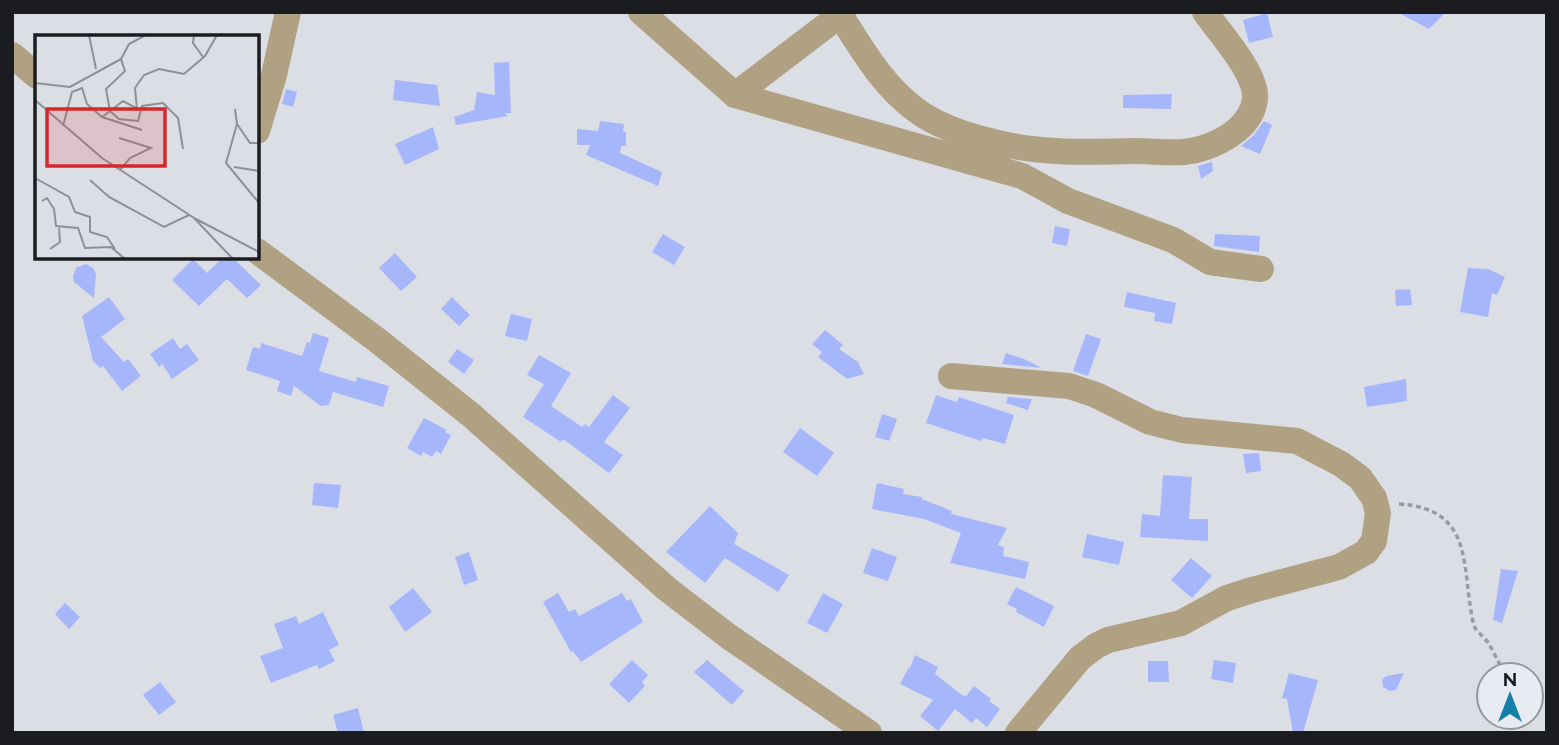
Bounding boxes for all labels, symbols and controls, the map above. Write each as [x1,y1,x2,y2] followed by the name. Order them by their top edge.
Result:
[35,35,259,259] inset map
[1475,661,1545,731] north arrow
[1503,668,1517,690] text: N

